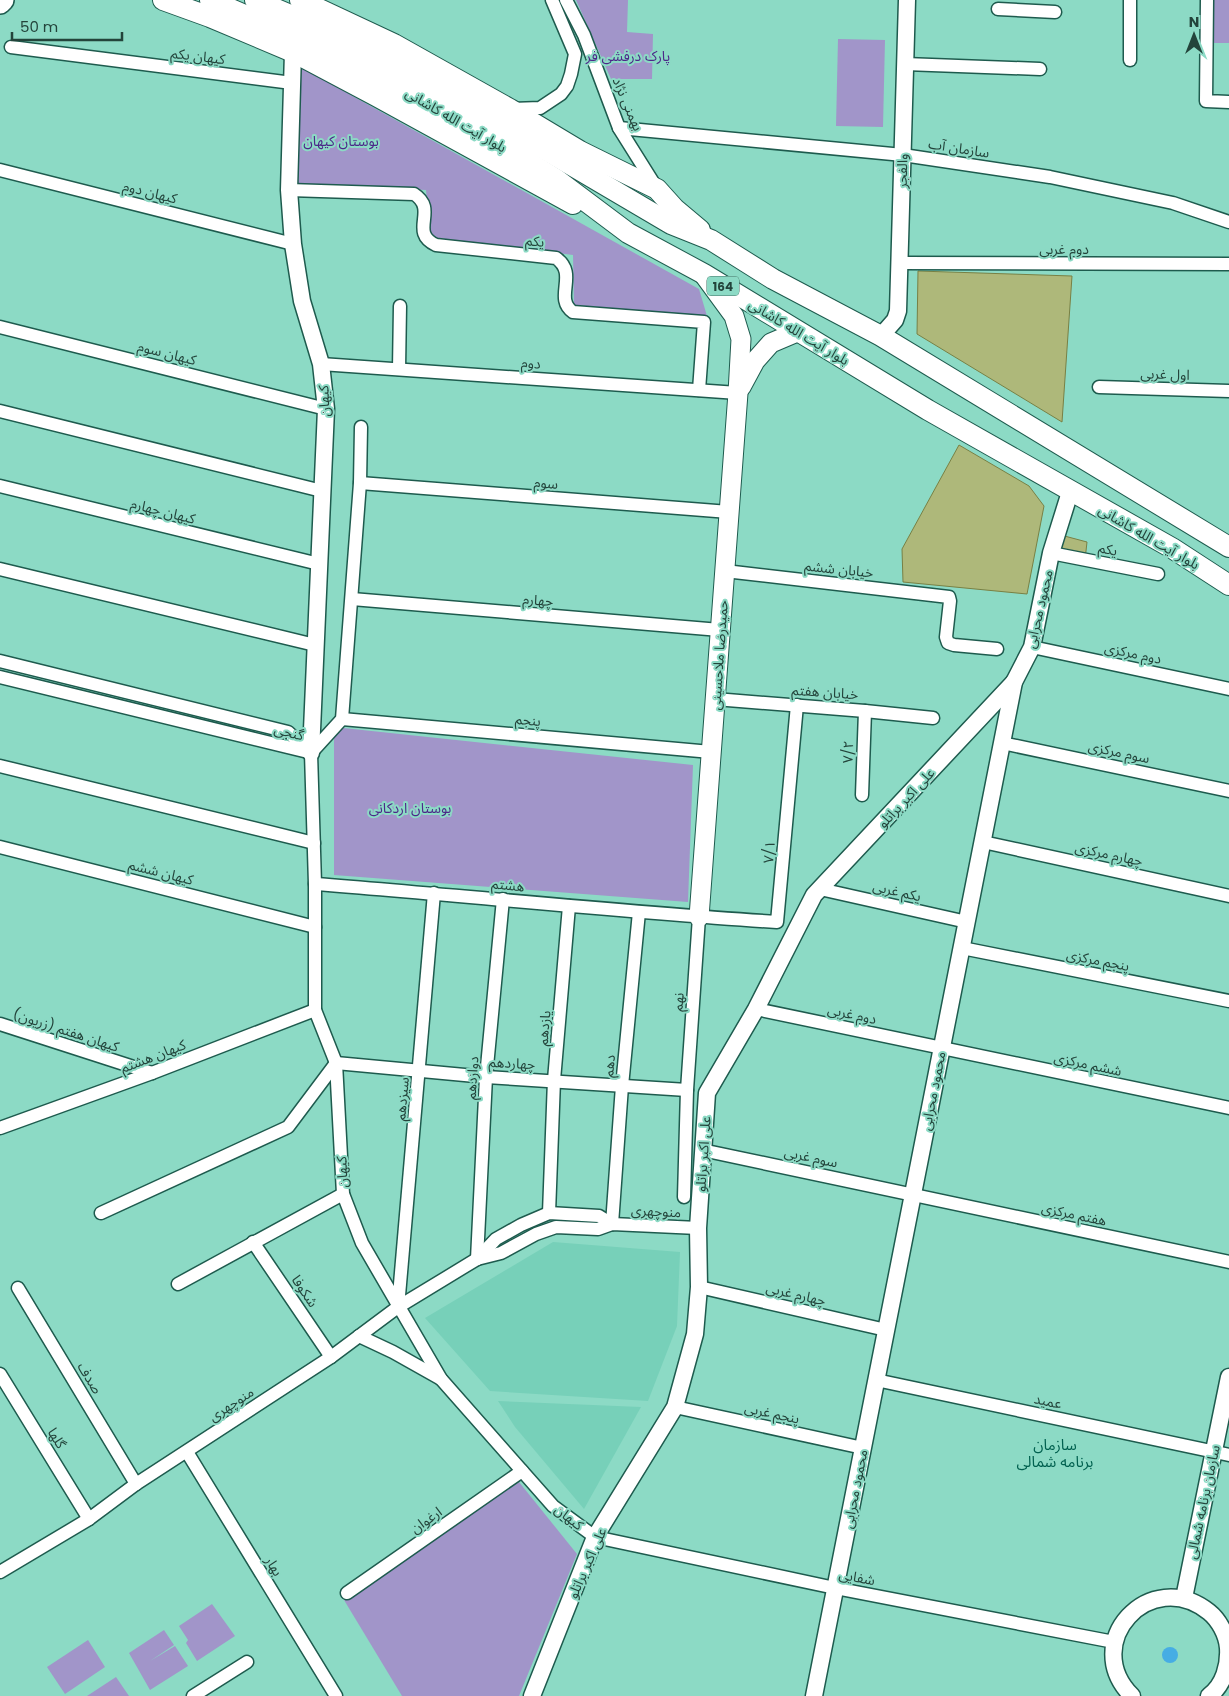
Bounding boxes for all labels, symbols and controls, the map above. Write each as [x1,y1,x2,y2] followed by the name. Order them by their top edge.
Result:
[12,10,122,42] scale bar
[1169,10,1219,60] north arrow
[1189,12,1199,32] text: N
[20,16,58,37] text: 50 m
[170,43,227,70] street label: کیهان یکم
[585,46,670,66] park label: پارک درفشی فر
[608,74,648,134] street label: بهمنی نژاد
[402,83,511,157] street label: بلوار آیت الله کاشانی
[303,131,379,151] park label: بوستان کیهان
[927,133,991,163] street label: سازمان آب
[892,154,912,189] street label: والفجر
[121,176,179,209] street label: کیهان دوم
[524,230,546,253] street label: یکم
[1039,239,1089,260] street label: دوم غربی
[707,276,739,296] road number: 164
[745,294,853,370] street label: بلوار آیت الله کاشانی
[135,336,199,371] street label: کیهان سوم
[520,352,542,375] street label: دوم
[1140,363,1190,385] street label: اول غربی
[313,384,335,417] street label: کیهان
[533,472,559,495] street label: سوم
[128,493,198,530] street label: کیهان چهارم
[1095,500,1204,574] street label: بلوار آیت الله کاشانی
[1096,537,1119,562] street label: یکم
[803,555,875,584] street label: خیابان ششم
[1020,568,1058,650] street label: محمود محرابی
[522,589,554,612] street label: چهارم
[705,599,733,711] street label: حمیدرضا ملاحسینی
[1102,637,1164,670] street label: دوم مرکزی
[791,680,859,705] street label: خیابان هفتم
[514,709,542,732] street label: پنجم
[272,719,306,745] street label: گنجی
[1086,736,1152,769] street label: سوم مرکزی
[838,740,858,764] street label: ۷/۲
[873,763,939,833] street label: علی اکبر براتلو
[369,798,452,818] park label: بوستان اردکانی
[1073,837,1145,872] street label: چهارم مرکزی
[758,840,780,864] street label: ۷/۱
[126,854,196,891] street label: کیهان ششم
[490,873,525,898] street label: هشتم
[871,876,923,907] street label: یکم غربی
[1065,944,1131,977] street label: پنجم مرکزی
[667,992,690,1012] street label: نهم
[825,999,879,1030] street label: دوم غربی
[10,1003,122,1058] street label: کیهان هفتم (زریون)
[532,1009,557,1047] street label: یازدهم
[117,1034,189,1079] street label: کیهان هشتم
[1052,1047,1124,1082] street label: ششم مرکزی
[916,1050,950,1132] street label: محمود محرابی
[488,1052,536,1075] street label: چهاردهم
[598,1054,621,1078] street label: دهم
[461,1055,485,1101] street label: دوازدهم
[390,1076,415,1122] street label: سیزدهم
[690,1116,716,1192] street label: علی اکبر براتلو
[782,1142,840,1173] street label: سوم غربی
[331,1155,353,1188] street label: کیهان
[1039,1197,1108,1232] street label: هفتم مرکزی
[630,1200,682,1222] street label: منوچهری
[287,1271,323,1311] street label: شکوفا
[764,1277,828,1312] street label: چهارم غربی
[73,1358,107,1398] street label: صدف
[204,1382,258,1426] street label: منوچهری
[1032,1388,1064,1414] street label: عمید
[742,1397,801,1430] street label: پنجم غربی
[43,1424,71,1452] street label: گلها
[1017,1434,1093,1472] district label: سازمان برنامه شمالی
[1181,1443,1225,1561] street label: سازمان برنامه شمالی
[838,1448,872,1530] street label: محمود محرابی
[550,1499,588,1535] street label: کیهان
[406,1502,446,1538] street label: ارغوان
[562,1524,612,1602] street label: علی اکبر براتلو
[260,1551,288,1580] street label: بهار
[837,1564,877,1590] street label: شفایی

